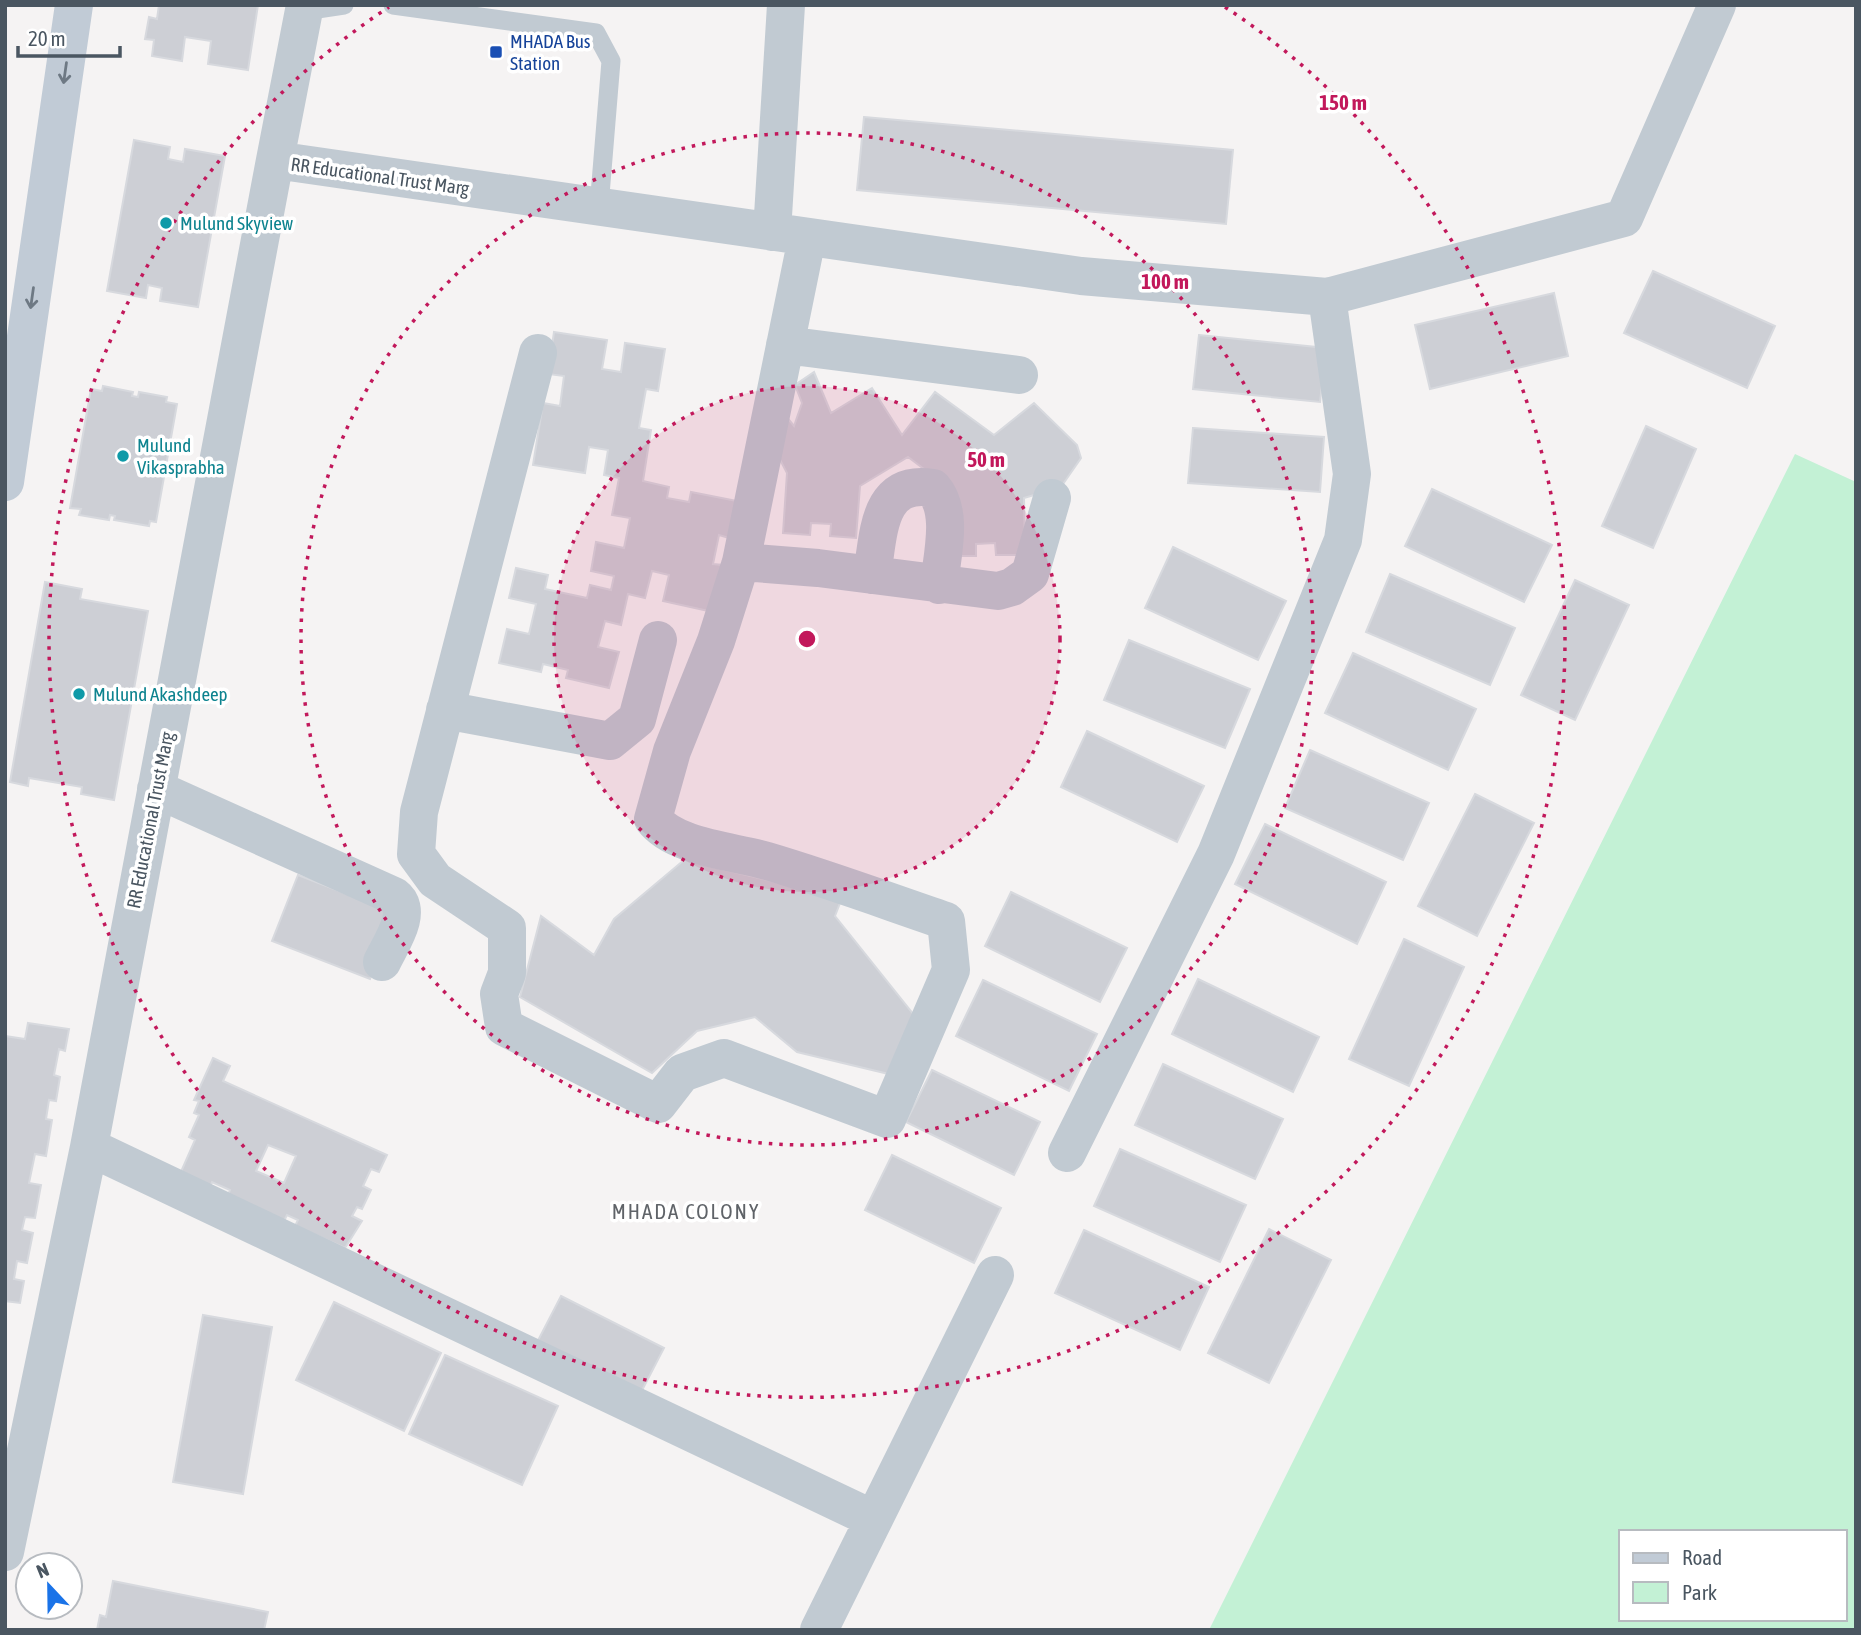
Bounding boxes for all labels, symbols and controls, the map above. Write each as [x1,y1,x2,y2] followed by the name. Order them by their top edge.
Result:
[18,14,119,58] scale bar
[28,26,66,50] text: 20 m
[510,30,591,74] place label: MHADA Bus Station
[488,44,504,60] marker: MHADA Bus Station
[58,61,71,84] one-way arrow
[1319,90,1367,114] text: 150 m
[289,153,471,200] street label: RR Educational Trust Marg
[180,212,294,234] place label: Mulund Skyview
[158,215,174,231] marker: Mulund Skyview
[1141,269,1189,293] text: 100 m
[25,286,38,309] one-way arrow
[137,434,225,478] place label: Mulund Vikasprabha
[967,447,1005,471] text: 50 m
[115,448,131,464] marker: Mulund Vikasprabha
[795,627,819,651] centre of rings
[93,683,228,705] place label: Mulund Akashdeep
[71,686,87,702] marker: Mulund Akashdeep
[122,729,178,910] street label: RR Educational Trust Marg
[612,1199,760,1223] district label: MHADA COLONY
[1619,1530,1847,1621] legend
[1682,1545,1722,1569] text: Road
[14,1551,84,1621] north arrow
[33,1558,52,1583] text: N
[1682,1580,1717,1604] text: Park

